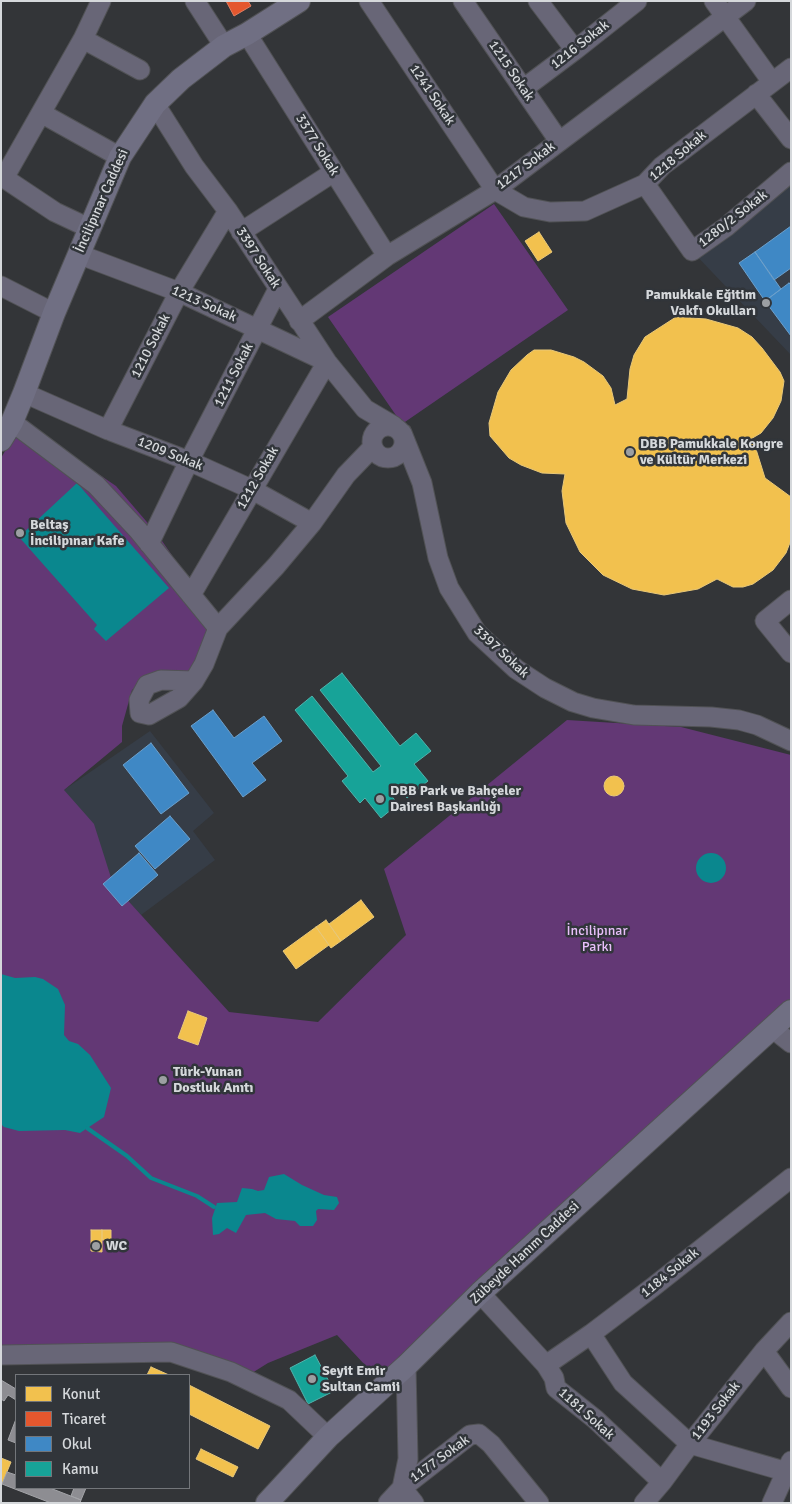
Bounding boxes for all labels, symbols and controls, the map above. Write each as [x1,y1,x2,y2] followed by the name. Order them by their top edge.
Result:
[547,17,613,73] street label: 1216 Sokak
[485,37,537,105] street label: 1215 Sokak
[406,61,458,129] street label: 1241 Sokak
[291,111,343,179] street label: 3377 Sokak
[646,127,710,185] street label: 1218 Sokak
[493,138,559,194] street label: 1217 Sokak
[72,147,132,255] street label: İncilipınar Caddesi
[695,187,771,251] street label: 1280/2 Sokak
[232,224,284,292] street label: 3397 Sokak
[169,282,239,326] street label: 1213 Sokak
[646,287,756,320] place label: Pamukkale Eğitim Vakfı Okulları
[760,297,772,309] marker: Pamukkale Eğitim Vakfı Okulları
[128,311,174,381] street label: 1210 Sokak
[211,340,257,410] street label: 1211 Sokak
[135,433,205,475] street label: 1209 Sokak
[640,436,783,468] place label: DBB Pamukkale Kongre ve Kültür Merkezi
[233,444,283,512] street label: 1212 Sokak
[624,446,636,458] marker: DBB Pamukkale Kongre ve Kültür Merkezi
[30,517,124,550] place label: Beltaş İncilipınar Kafe
[14,527,26,539] marker: Beltaş İncilipınar Kafe
[470,622,532,682] street label: 3397 Sokak
[390,783,521,816] place label: DBB Park ve Bahçeler Dairesi Başkanlığı
[374,793,386,805] marker: DBB Park ve Bahçeler Dairesi Başkanlığı
[566,923,628,956] park label: İncilipınar Parkı
[173,1064,253,1096] place label: Türk-Yunan Dostluk Anıtı
[157,1074,169,1086] marker: Türk-Yunan Dostluk Anıtı
[467,1198,583,1308] street label: Zübeyde Hanım Caddesi
[106,1238,127,1254] place label: WC
[90,1240,102,1252] marker: WC
[638,1245,702,1301] street label: 1184 Sokak
[322,1363,400,1395] place label: Seyit Emir Sultan Camii
[306,1373,318,1385] marker: Seyit Emir Sultan Camii
[15,1374,190,1489] legend
[688,1378,744,1444] street label: 1193 Sokak
[555,1384,617,1444] street label: 1181 Sokak
[62,1385,100,1403] text: Konut
[62,1410,106,1428] text: Ticaret
[407,1432,473,1486] street label: 1177 Sokak
[62,1435,92,1453] text: Okul
[62,1460,99,1478] text: Kamu

